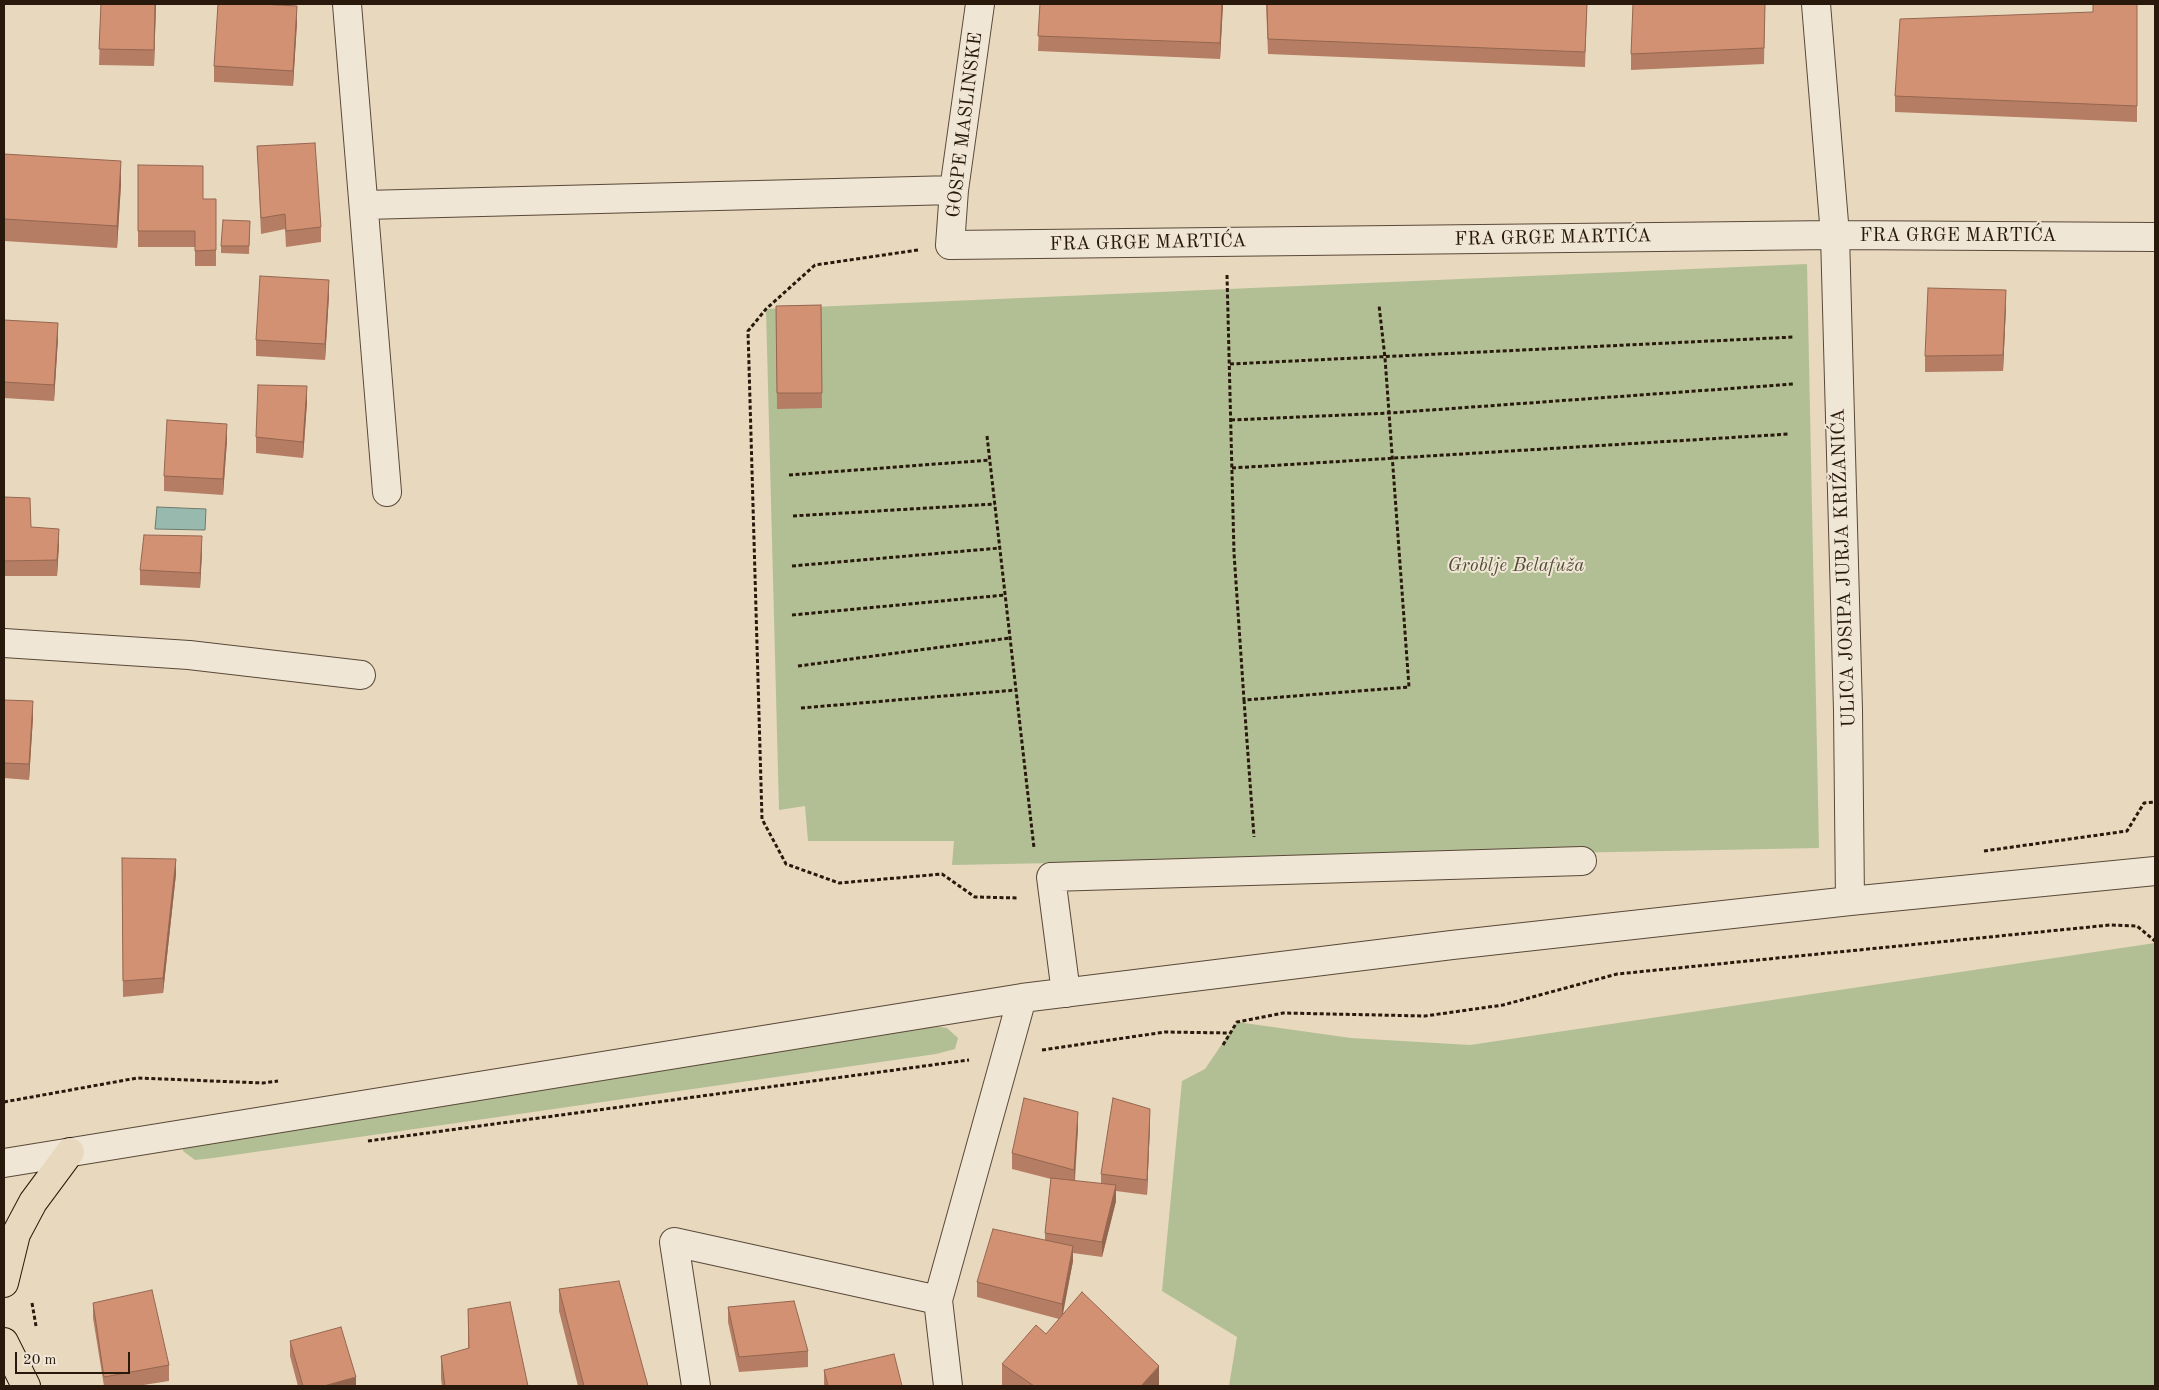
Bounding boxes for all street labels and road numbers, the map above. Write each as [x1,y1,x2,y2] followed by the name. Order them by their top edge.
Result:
[942,31,988,219] street label: GOSPE MASLINSKE
[1454,225,1652,251] street label: FRA GRGE MARTIĆA
[1859,225,2057,247] street label: FRA GRGE MARTIĆA
[1049,230,1247,256] street label: FRA GRGE MARTIĆA
[1827,408,1861,728] street label: ULICA JOSIPA JURJA KRIŽANIĆA

